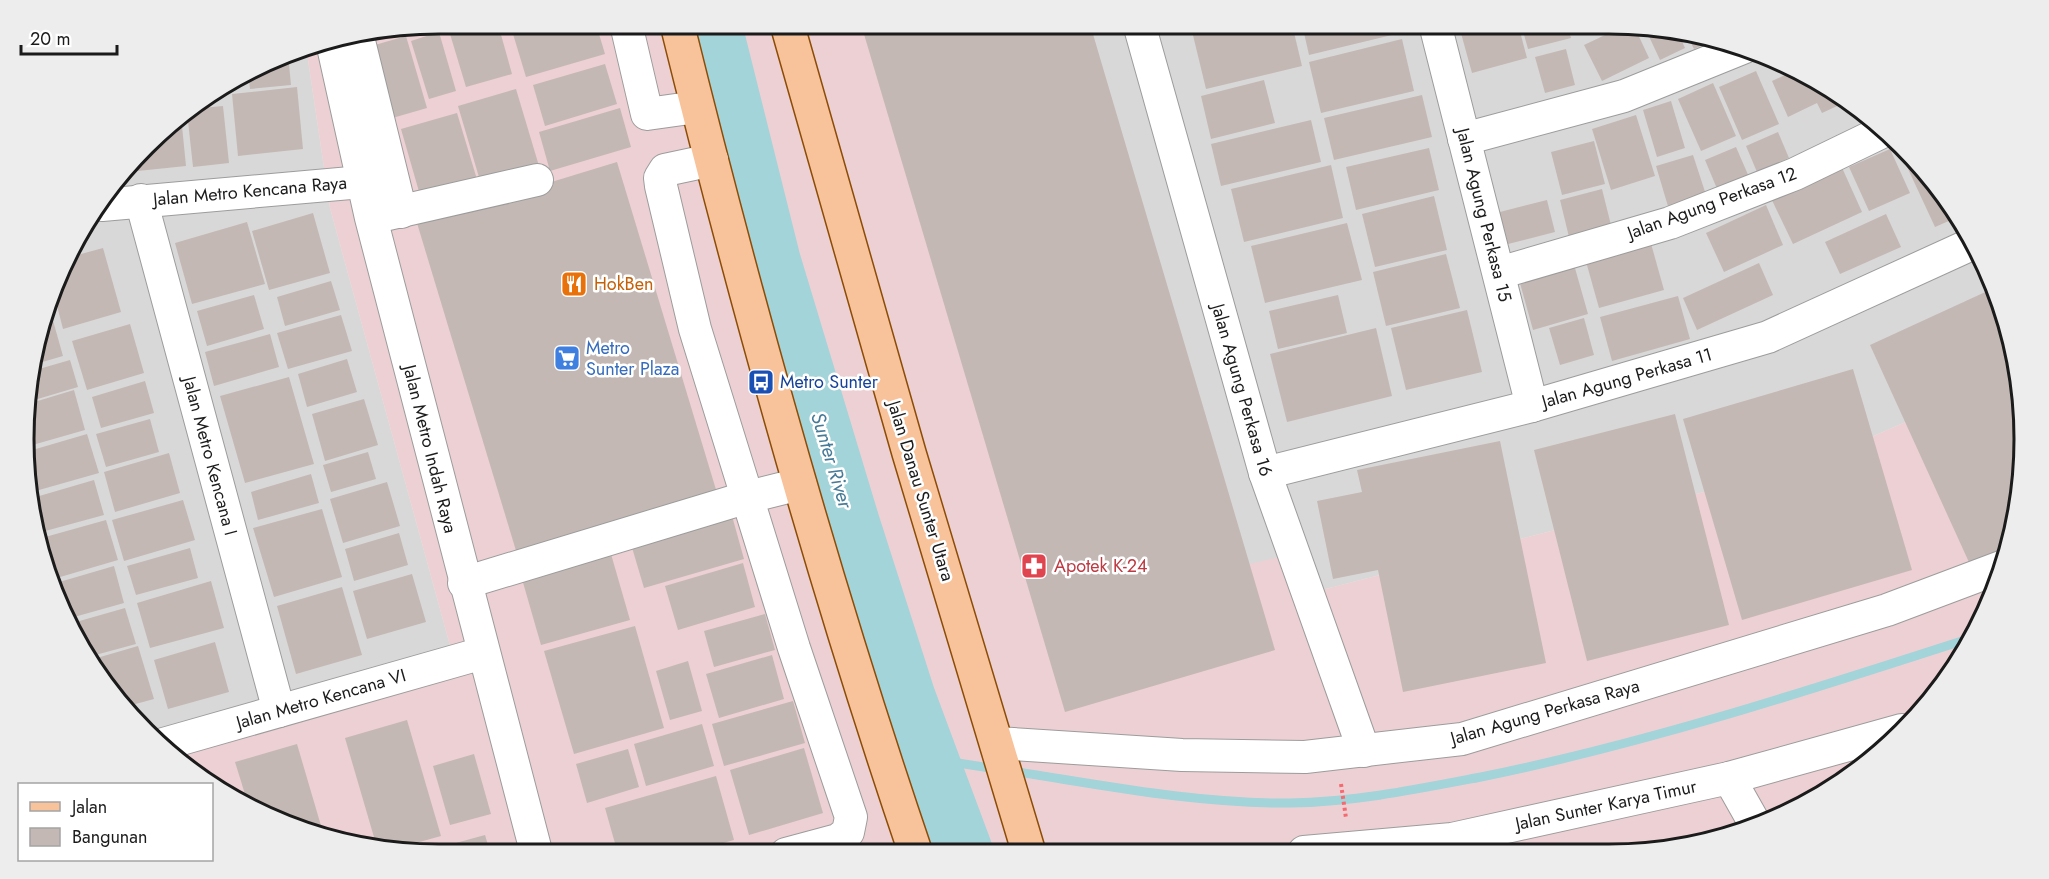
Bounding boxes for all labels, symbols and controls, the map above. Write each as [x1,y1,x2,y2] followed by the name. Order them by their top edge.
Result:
[21,18,117,56] scale bar
[30,26,70,52] text: 20 m
[1449,123,1518,305] street label: Jalan Agung Perkasa 15
[1622,160,1800,246] street label: Jalan Agung Perkasa 12
[150,170,348,213] street label: Jalan Metro Kencana Raya
[559,269,589,299] restaurant icon: HokBen
[594,271,653,297] place label: HokBen
[1204,299,1279,479] street label: Jalan Agung Perkasa 16
[586,335,680,382] place label: Metro Sunter Plaza
[1537,341,1715,415] street label: Jalan Agung Perkasa 11
[552,343,582,373] supermarket icon: Metro Sunter Plaza
[396,360,464,536] street label: Jalan Metro Indah Raya
[746,367,776,397] bus stop icon: Metro Sunter
[780,369,879,395] place label: Metro Sunter
[176,372,244,538] street label: Jalan Metro Kencana I
[881,396,961,584] street label: Jalan Danau Sunter Utara
[803,409,860,513] water label: Sunter River
[1019,551,1049,581] pharmacy icon: Apotek K-24
[1054,553,1148,579] place label: Apotek K-24
[231,662,409,736] street label: Jalan Metro Kencana VI
[1446,673,1642,752] street label: Jalan Agung Perkasa Raya
[1511,773,1700,837] street label: Jalan Sunter Karya Timur
[18,783,213,861] legend
[70,794,107,820] text: Jalan
[72,824,147,850] text: Bangunan

